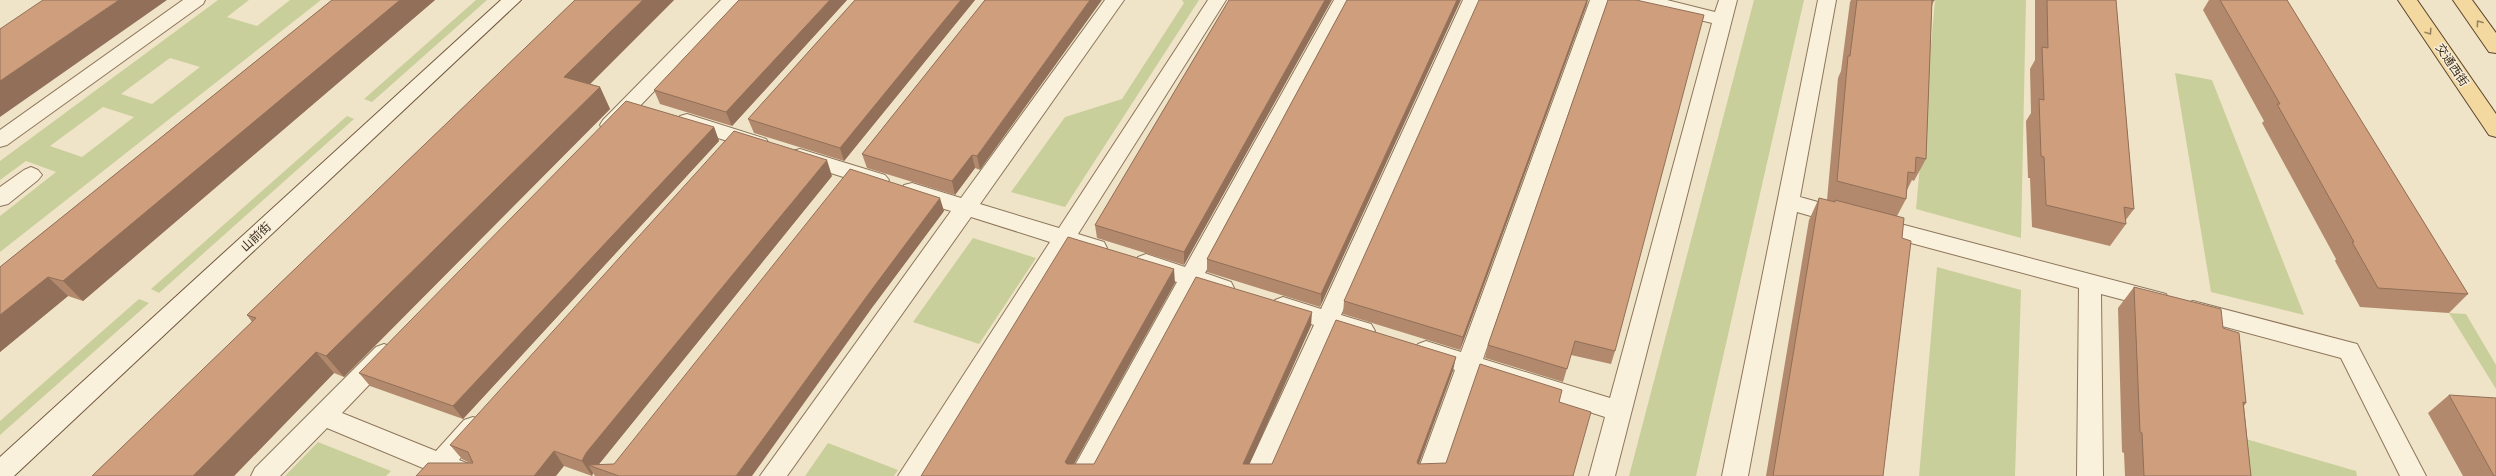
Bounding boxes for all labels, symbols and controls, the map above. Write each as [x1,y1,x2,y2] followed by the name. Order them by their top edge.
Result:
[2477,21,2484,28] one-way arrow
[2424,28,2432,35] one-way arrow
[2433,41,2471,89] street label: 交通西街
[238,220,274,254] street label: 山前街

